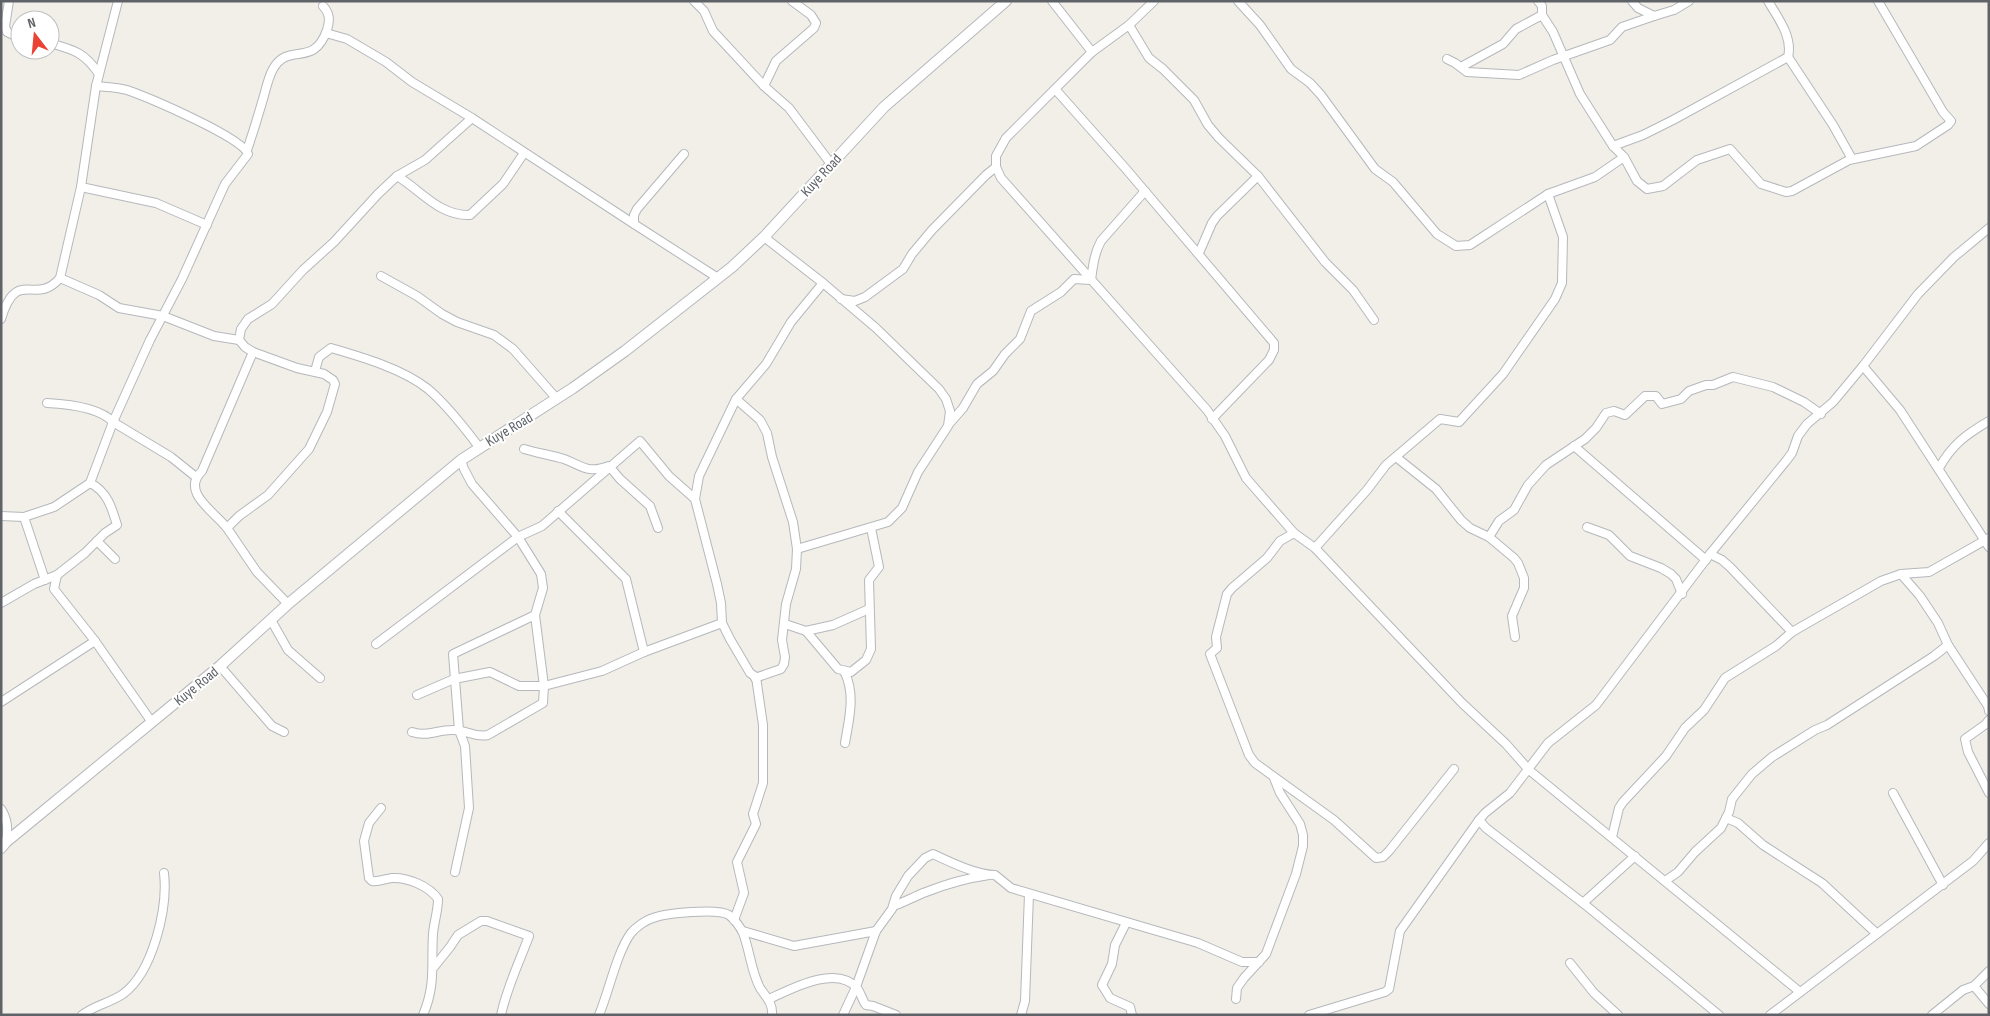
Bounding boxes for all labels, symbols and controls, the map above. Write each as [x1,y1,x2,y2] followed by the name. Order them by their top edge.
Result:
[10,10,60,60] north arrow
[26,14,37,32] text: N
[797,150,846,201] street label: Kuye Road
[482,408,536,451] street label: Kuye Road
[170,663,222,710] street label: Kuye Road

